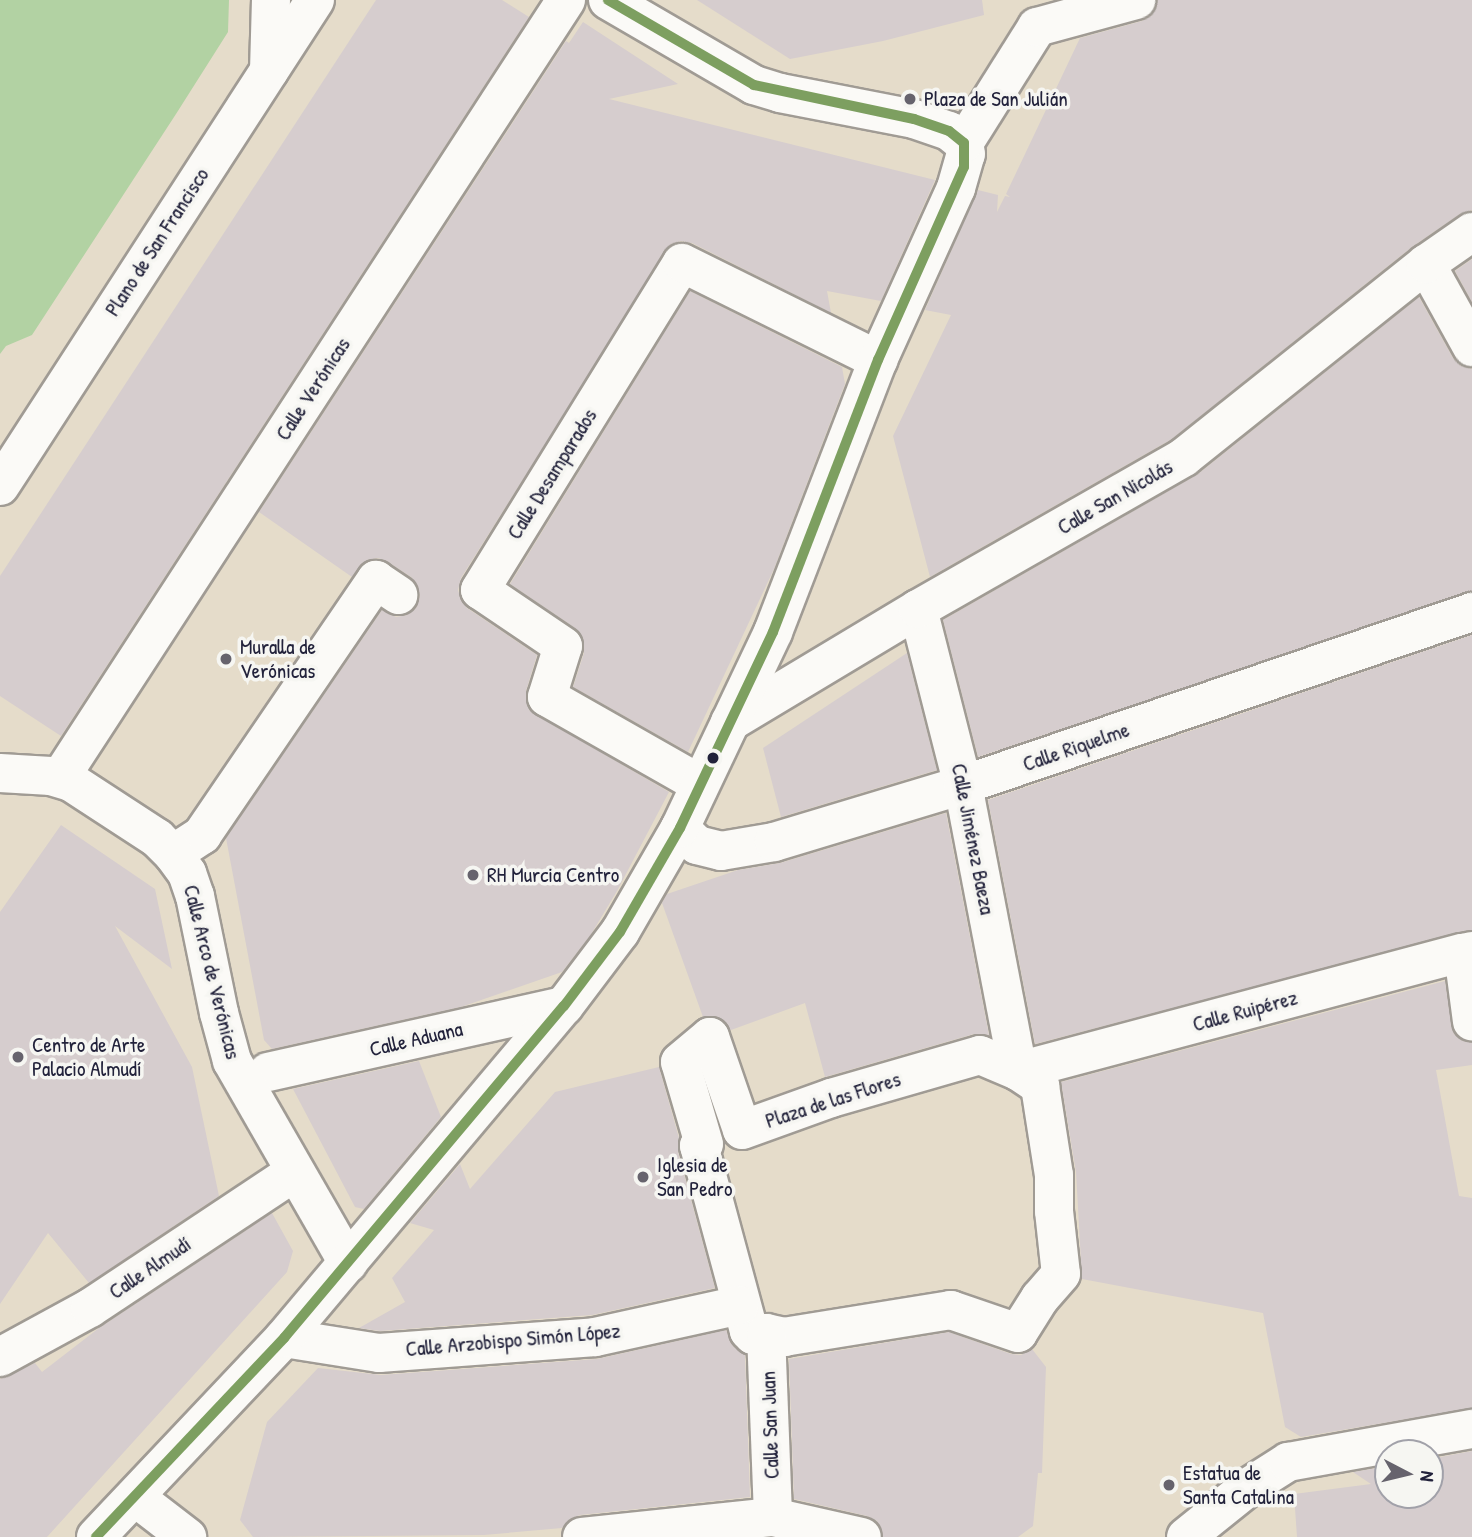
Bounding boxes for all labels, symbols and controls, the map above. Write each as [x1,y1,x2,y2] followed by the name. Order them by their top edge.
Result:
[924,86,1068,112] place label: Plaza de San Julián
[902,91,918,107] marker: Plaza de San Julián
[100,163,214,321] street label: Plano de San Francisco
[270,333,356,445] street label: Calle Verónicas
[502,404,602,544] street label: Calle Desamparados
[1053,454,1177,540] street label: Calle San Nicolás
[240,634,316,684] place label: Muralla de Verónicas
[218,651,234,667] marker: Muralla de Verónicas
[1019,717,1133,777] street label: Calle Riquelme
[706,751,720,765] unlabelled marker
[946,761,1000,917] street label: Calle Jiménez Baeza
[487,862,619,888] place label: RH Murcia Centro
[465,867,481,883] marker: RH Murcia Centro
[178,882,246,1062] street label: Calle Arco de Verónicas
[1190,985,1300,1037] street label: Calle Ruipérez
[367,1016,465,1062] street label: Calle Aduana
[32,1032,145,1082] place label: Centro de Arte Palacio Almudí
[10,1049,26,1065] marker: Centro de Arte Palacio Almudí
[762,1066,904,1134] street label: Plaza de las Flores
[657,1152,732,1202] place label: Iglesia de San Pedro
[635,1169,651,1185] marker: Iglesia de San Pedro
[104,1231,196,1305] street label: Calle Almudí
[405,1318,621,1362] street label: Calle Arzobispo Simón López
[756,1371,784,1479] street label: Calle San Juan
[1374,1439,1444,1509] north arrow
[1183,1460,1294,1510] place label: Estatua de Santa Catalina
[1414,1470,1441,1483] text: N
[1161,1477,1177,1493] marker: Estatua de Santa Catalina

